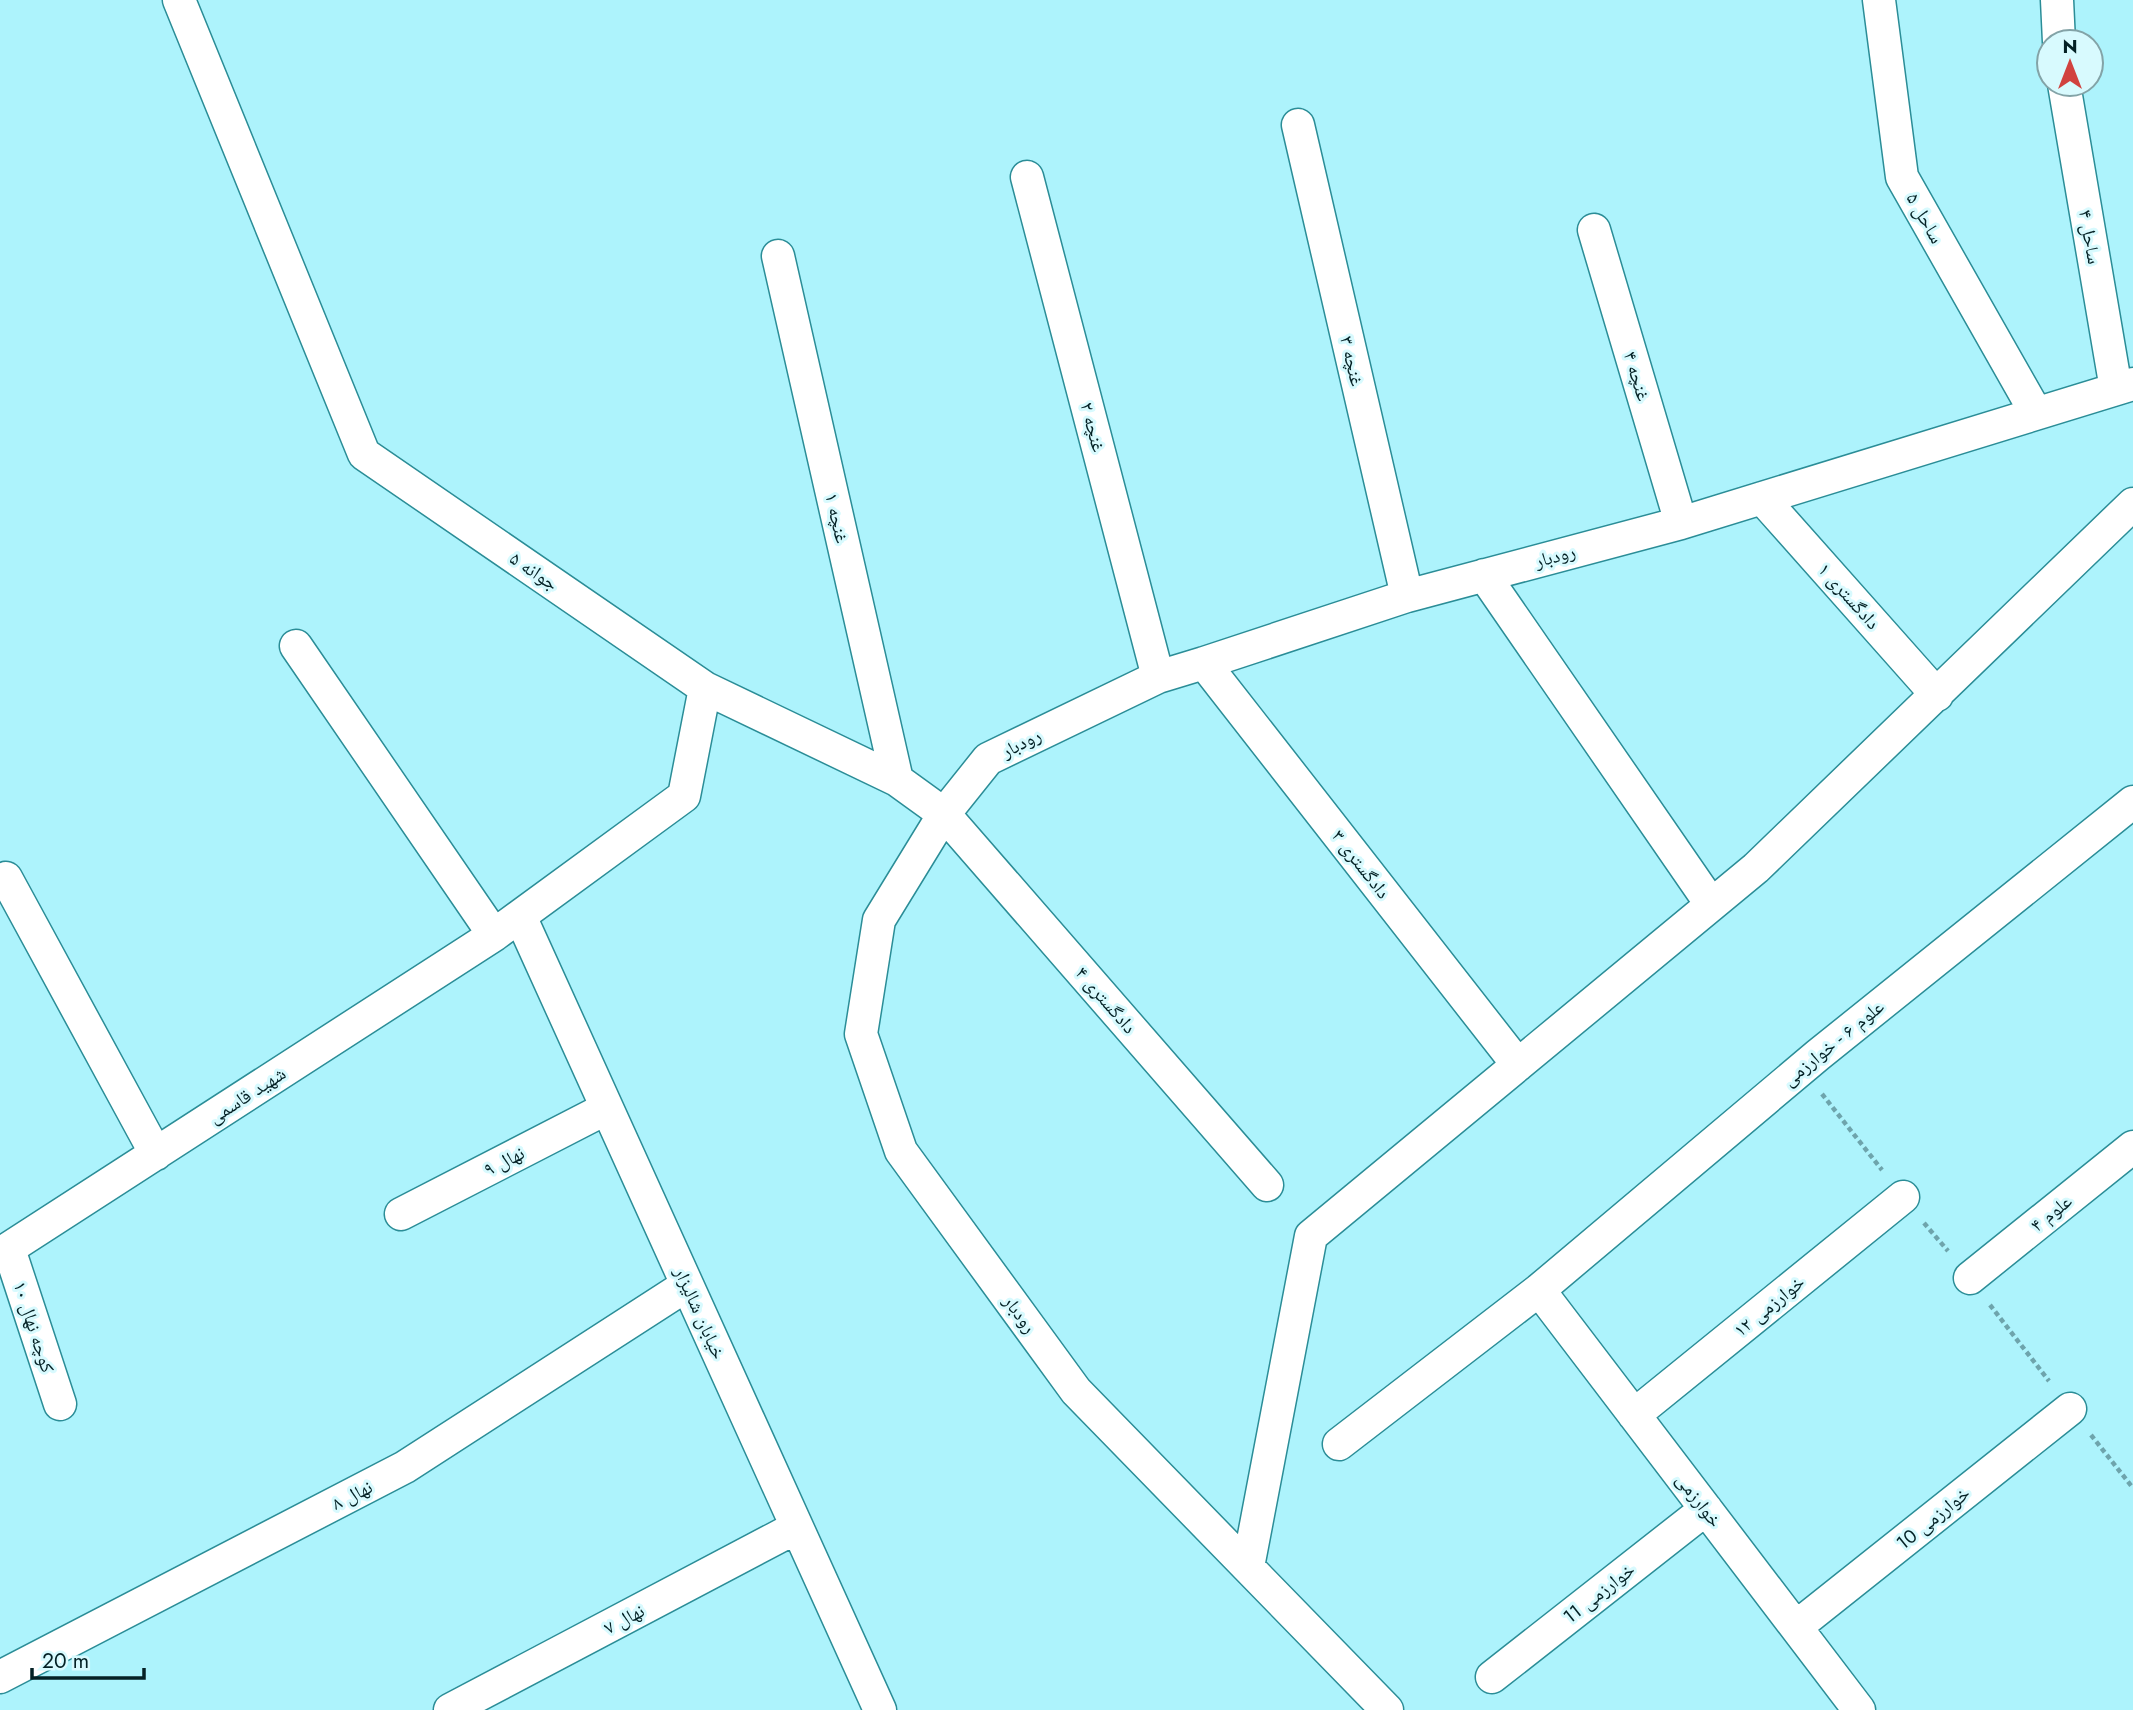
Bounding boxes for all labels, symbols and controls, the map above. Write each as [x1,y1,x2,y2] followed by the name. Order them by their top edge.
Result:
[2035,28,2105,98] north arrow
[2062,33,2078,60] text: N
[1900,187,1950,249] street label: ساحل ۵
[2072,208,2108,266] street label: ساحل ۴
[1333,333,1371,389] street label: غنچه ۳
[1617,348,1657,405] street label: غنچه ۴
[1073,399,1113,455] street label: غنچه ۲
[818,490,856,546] street label: غنچه ۱
[1531,538,1579,575] street label: رودبار
[504,545,564,597] street label: جوانه ۵
[1812,557,1886,635] street label: دادگستری ۱
[996,722,1046,765] street label: رودبار
[1325,824,1397,904] street label: دادگستری ۳
[1069,960,1143,1040] street label: دادگستری ۴
[1776,993,1890,1092] street label: علوم ۶ - خوارزمی
[203,1060,291,1130] street label: شهید قاسمی
[479,1139,529,1183] street label: نهال ۹
[2024,1188,2078,1238] street label: علوم ۴
[667,1262,732,1363] street label: خیابان شالیزار
[1728,1269,1810,1343] street label: خوارزمی ۱۲
[7,1278,61,1376] street label: کوچه نهال ۱۰
[996,1288,1043,1339] street label: رودبار
[1670,1467,1728,1533] street label: خوارزمی
[327,1473,377,1517] street label: نهال ۸
[1890,1480,1976,1556] street label: خوارزمی 10
[1557,1556,1641,1630] street label: خوارزمی 11
[599,1597,649,1641] street label: نهال ۷
[32,1636,144,1680] scale bar
[42,1646,89,1676] text: 20 m

